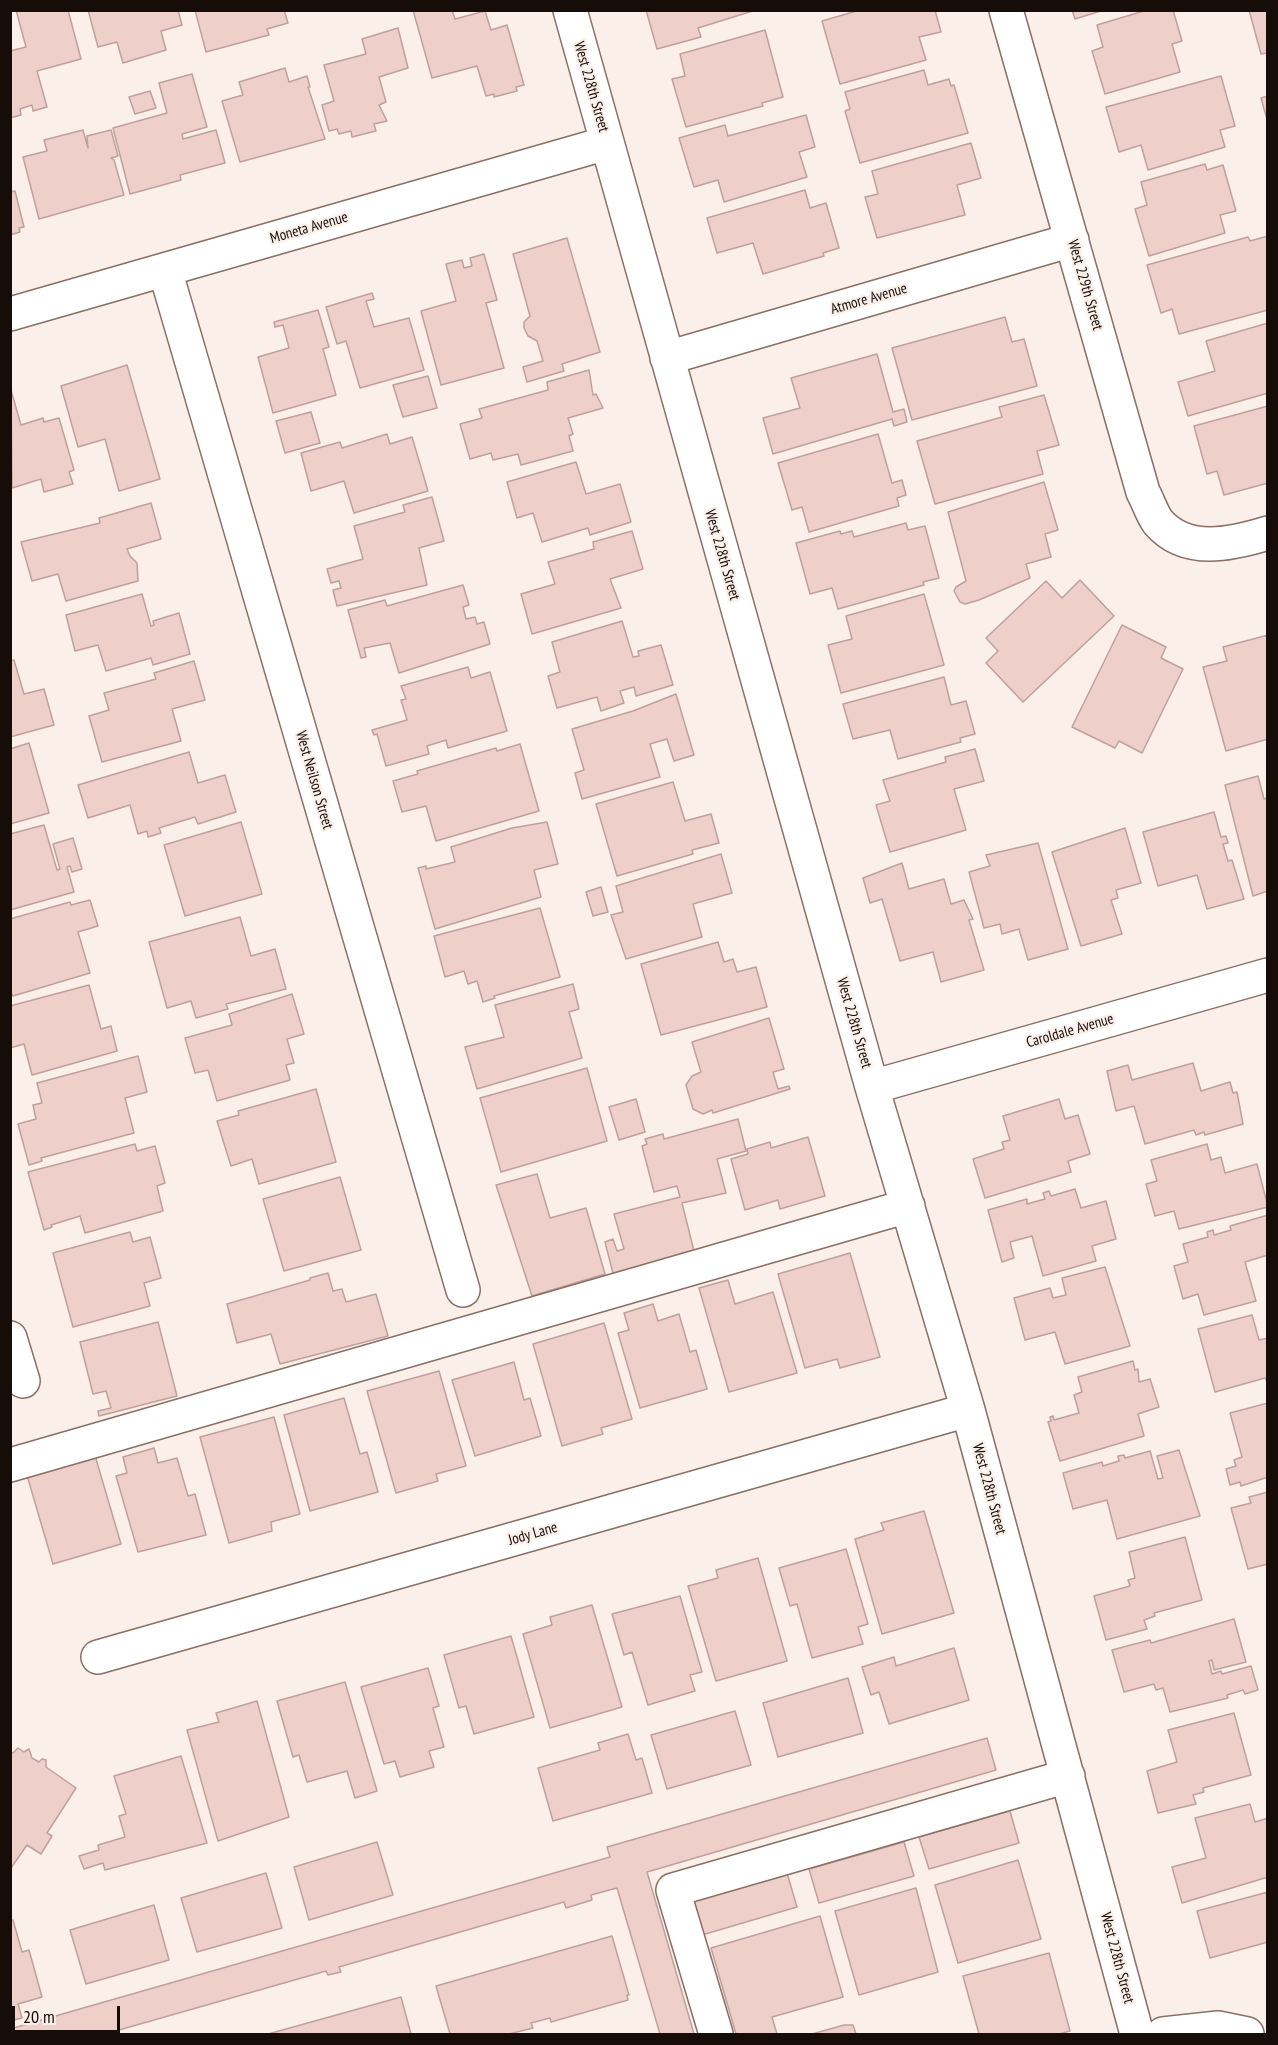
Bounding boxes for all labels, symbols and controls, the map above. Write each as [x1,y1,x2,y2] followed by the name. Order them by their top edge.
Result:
[569,40,613,134] street label: West 228th Street
[268,208,350,248] street label: Moneta Avenue
[1063,238,1107,332] street label: West 229th Street
[829,280,909,318] street label: Atmore Avenue
[700,508,744,602] street label: West 228th Street
[291,729,337,831] street label: West Neilson Street
[832,976,876,1070] street label: West 228th Street
[1024,1010,1116,1052] street label: Caroldale Avenue
[968,1442,1010,1536] street label: West 228th Street
[506,1518,560,1550] street label: Jody Lane
[1096,1911,1138,2005] street label: West 228th Street
[15,1994,123,2032] scale bar
[23,2005,55,2028] text: 20 m

